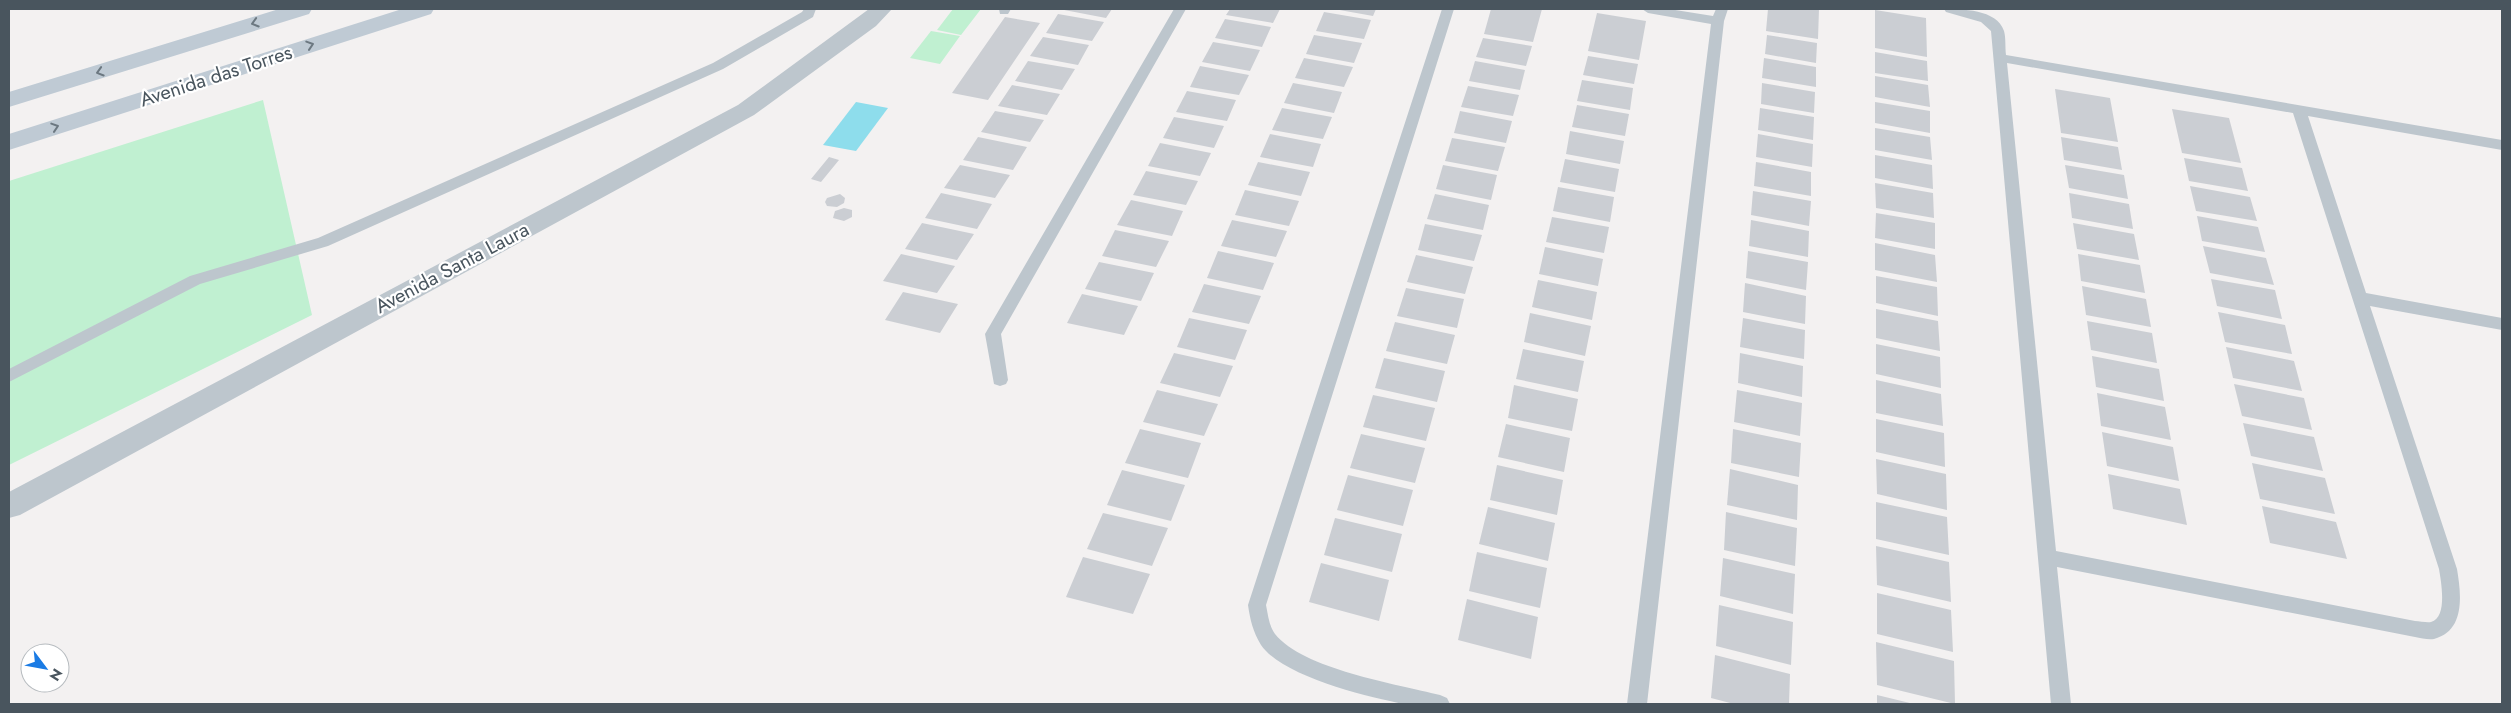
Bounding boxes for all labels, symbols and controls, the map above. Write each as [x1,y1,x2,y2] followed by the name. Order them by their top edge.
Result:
[251,18,259,28] one-way arrow
[136,38,296,114] street label: Avenida das Torres
[305,41,313,51] one-way arrow
[96,66,104,76] one-way arrow
[50,123,59,133] one-way arrow
[370,215,534,321] street label: Avenida Santa Laura
[20,643,70,693] north arrow
[45,665,67,685] text: N

